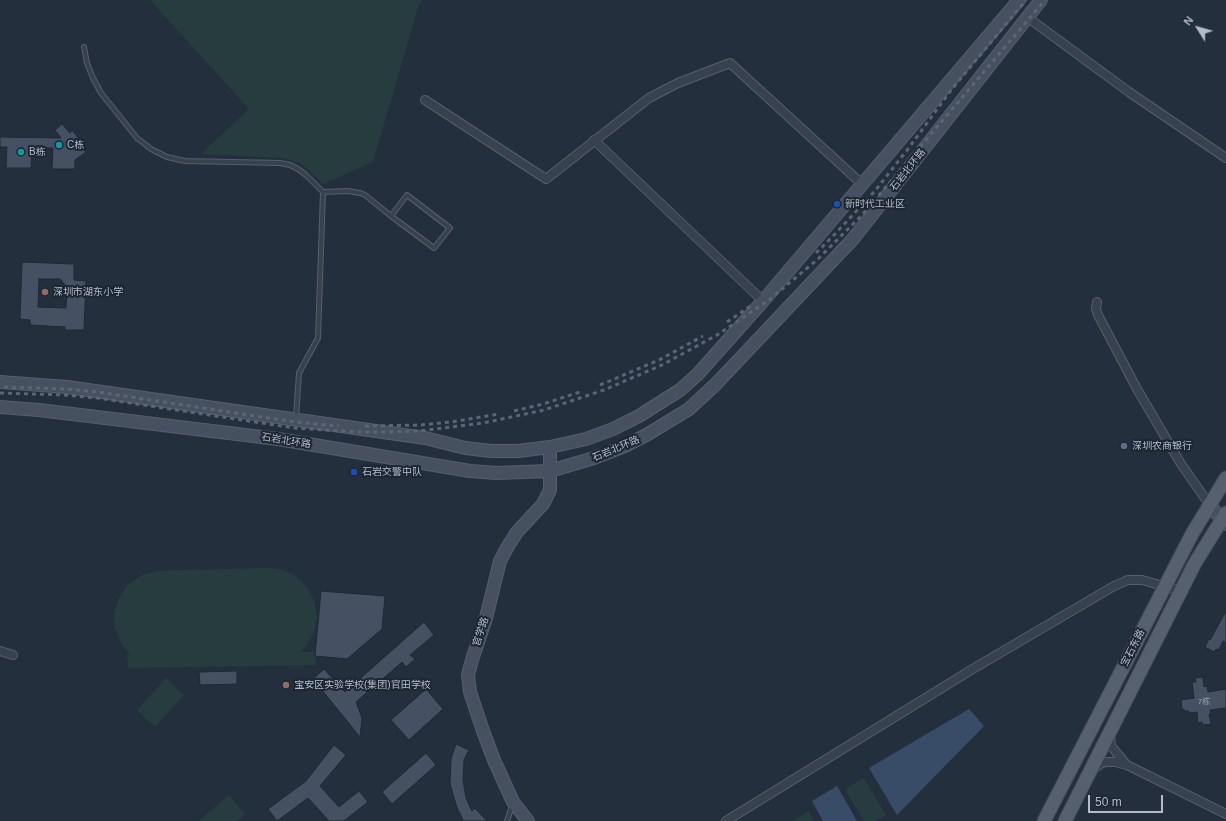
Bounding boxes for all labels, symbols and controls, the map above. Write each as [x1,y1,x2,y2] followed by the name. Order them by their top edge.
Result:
[1178,8,1218,48] north arrow
[1181,14,1196,28] text: N
[67,139,84,151] place label: C栋
[54,140,64,150] marker: C栋
[29,146,46,158] place label: B栋
[16,147,26,157] marker: B栋
[888,147,928,193] street label: 石岩北环路
[845,198,905,210] place label: 新时代工业区
[832,199,842,209] marker: 新时代工业区
[53,286,123,298] place label: 深圳市湖东小学
[40,287,50,297] marker: 深圳市湖东小学
[260,431,312,451] street label: 石岩北环路
[591,434,641,464] street label: 石岩北环路
[1132,440,1192,452] place label: 深圳农商银行
[1119,441,1129,451] marker: 深圳农商银行
[362,466,422,478] place label: 石岩交警中队
[349,467,359,477] marker: 石岩交警中队
[471,616,491,648] street label: 官学路
[1119,627,1147,669] street label: 宝石东路
[294,679,431,691] place label: 宝安区实验学校(集团)官田学校
[281,680,291,690] marker: 宝安区实验学校(集团)官田学校
[1198,697,1210,707] house number: 7栋
[1090,787,1165,813] scale bar
[1095,795,1122,809] text: 50 m

